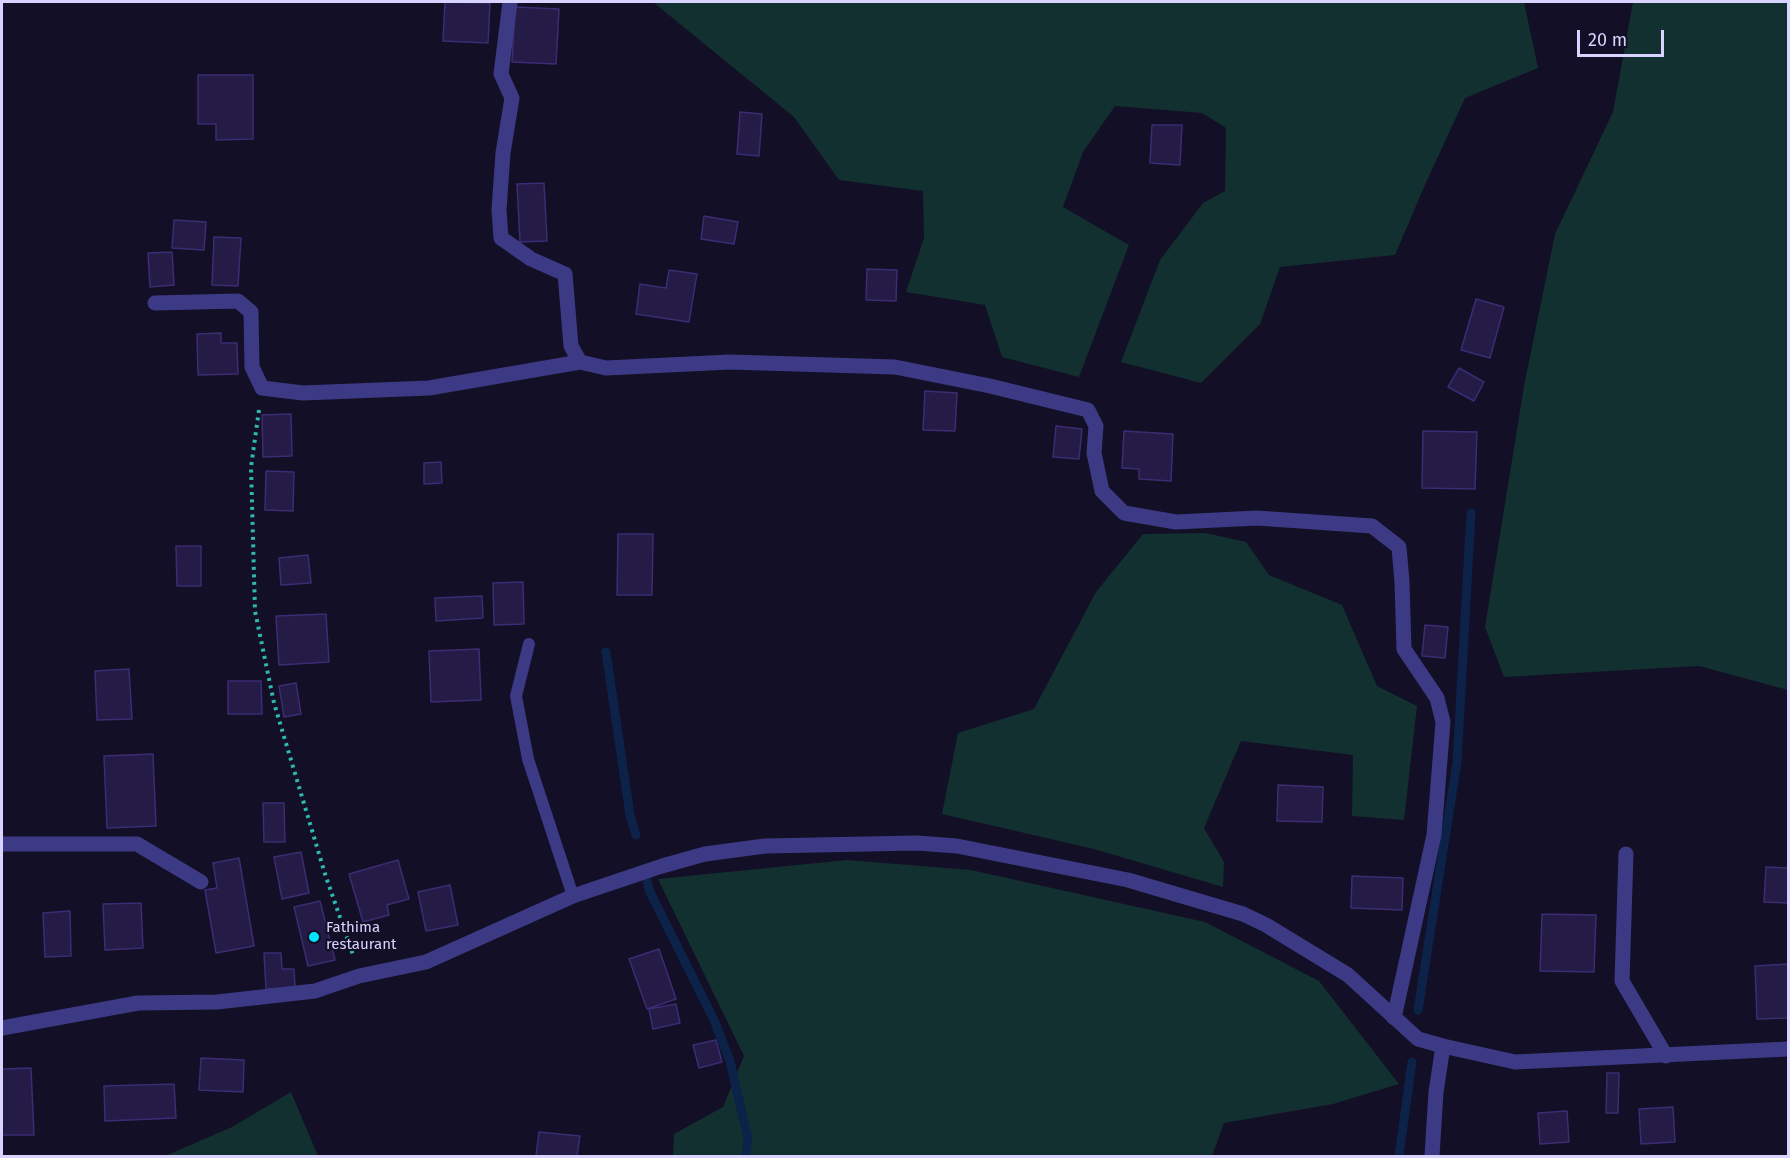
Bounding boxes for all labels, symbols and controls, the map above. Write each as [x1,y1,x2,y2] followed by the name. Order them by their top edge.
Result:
[1580,18,1667,56] scale bar
[1588,29,1627,51] text: 20 m
[326,919,396,954] place label: Fathima restaurant
[307,930,321,944] marker: Fathima restaurant

